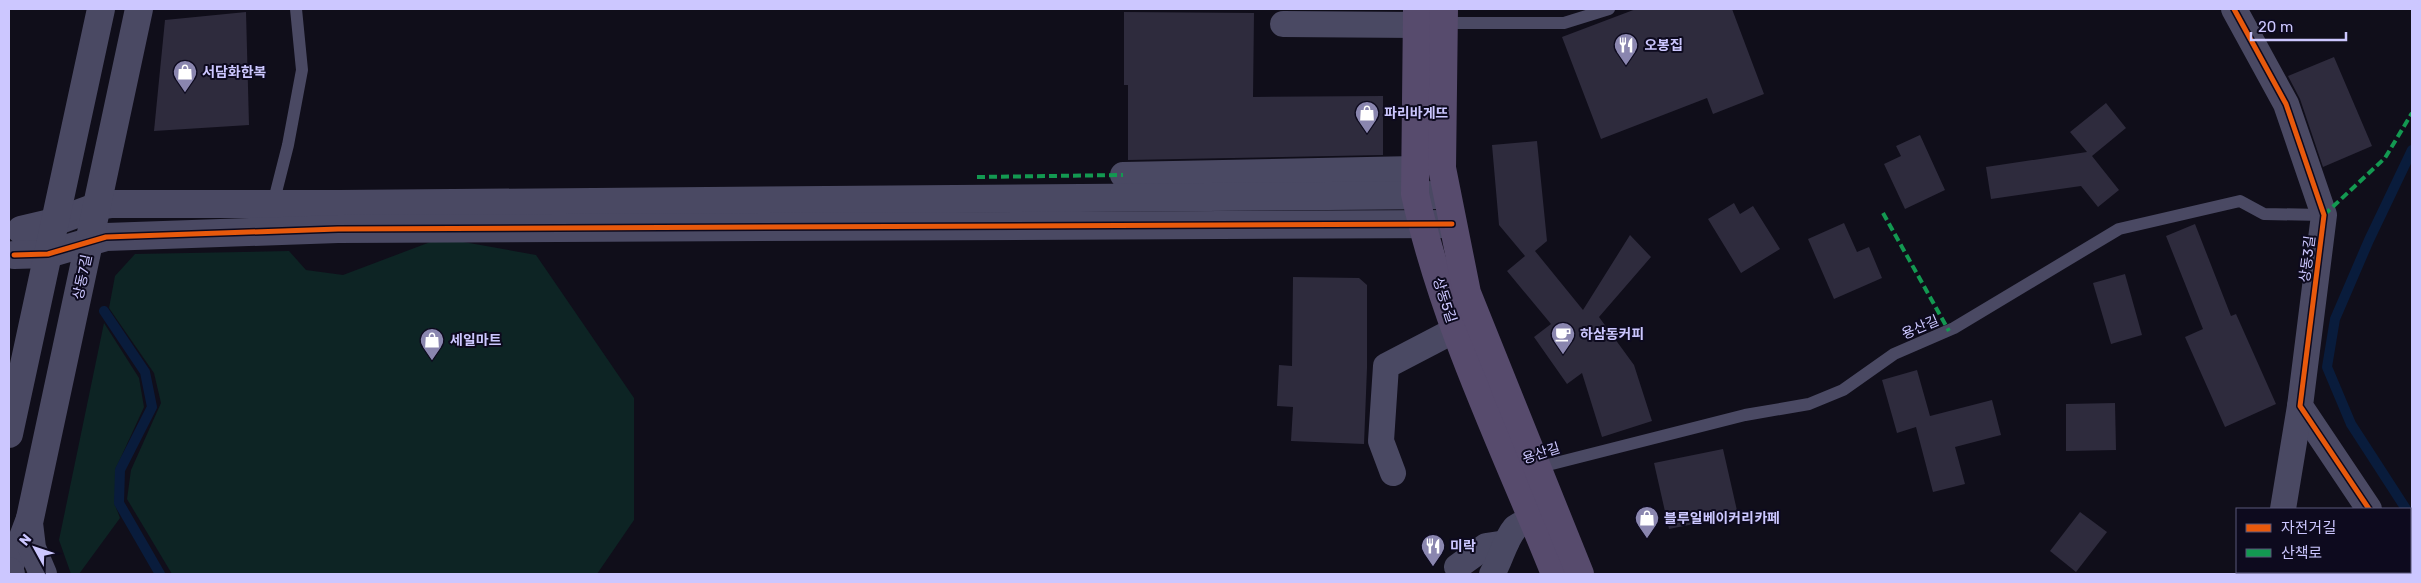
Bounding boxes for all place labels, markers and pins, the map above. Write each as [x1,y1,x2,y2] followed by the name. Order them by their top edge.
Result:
[1613,32,1639,66] restaurant icon: 오봉집
[1644,37,1683,54] place label: 오봉집
[172,59,198,93] shop icon: 서담화한복
[202,64,267,81] place label: 서담화한복
[1354,100,1380,134] shop icon: 파리바게뜨
[1384,105,1449,122] place label: 파리바게뜨
[1550,321,1576,355] cafe icon: 하삼동커피
[1580,326,1644,343] place label: 하삼동커피
[419,327,445,361] shop icon: 세일마트
[450,332,502,349] place label: 세일마트
[1634,505,1660,539] shop icon: 블루일베이커리카페
[1664,510,1780,527] place label: 블루일베이커리카페
[1420,533,1446,567] restaurant icon: 미락
[1450,538,1476,555] place label: 미락

